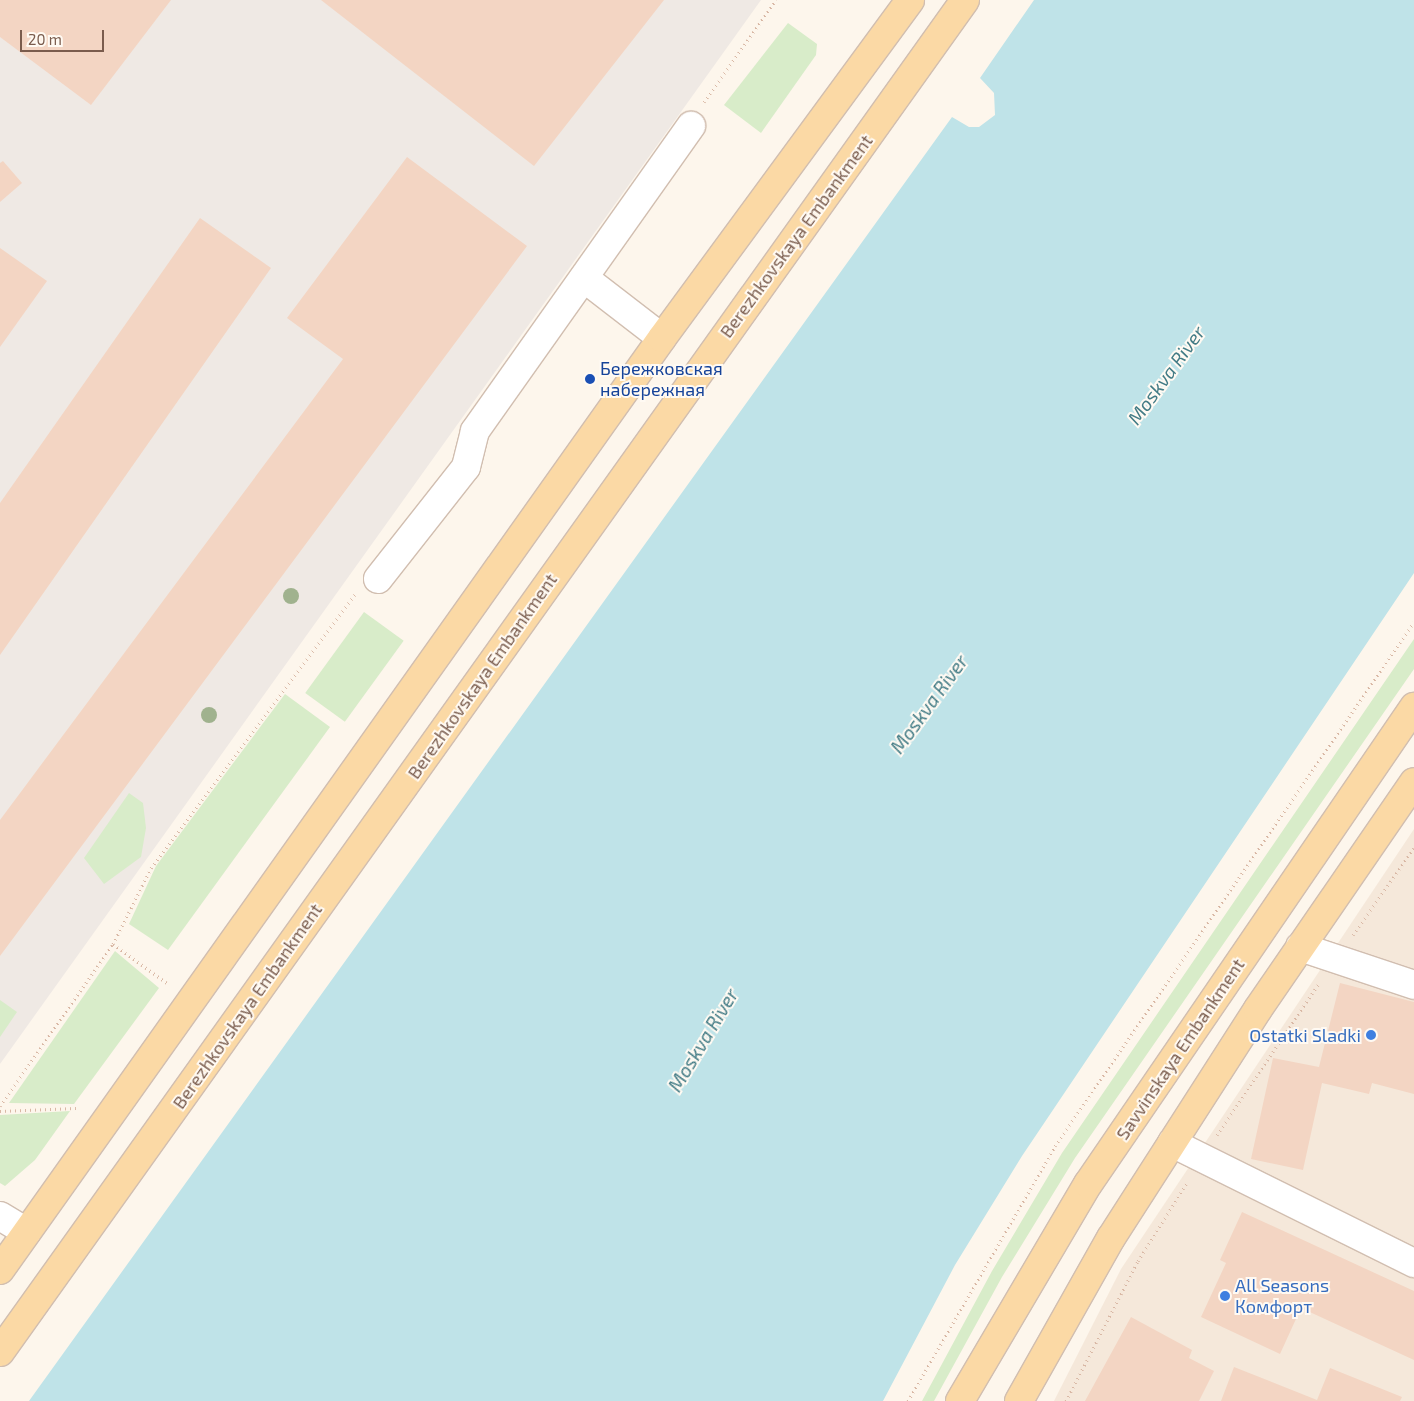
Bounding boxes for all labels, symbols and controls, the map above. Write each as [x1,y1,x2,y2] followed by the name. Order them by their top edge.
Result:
[22,20,106,52] scale bar
[28,30,62,48] text: 20 m
[715,130,877,342] street label: Berezhkovskaya Embankment
[1123,321,1209,429] water label: Moskva River
[600,358,723,400] place label: Бережковская набережная
[584,373,596,385] marker: Бережковская набережная
[403,569,561,783] street label: Berezhkovskaya Embankment
[886,650,972,758] water label: Moskva River
[168,899,326,1113] street label: Berezhkovskaya Embankment
[1111,954,1249,1144] street label: Savvinskaya Embankment
[663,984,743,1096] water label: Moskva River
[1249,1024,1361,1046] place label: Ostatki Sladki
[1365,1029,1377,1041] marker: Ostatki Sladki
[1235,1275,1330,1318] place label: All Seasons Комфорт
[1219,1290,1231,1302] marker: All Seasons Комфорт

